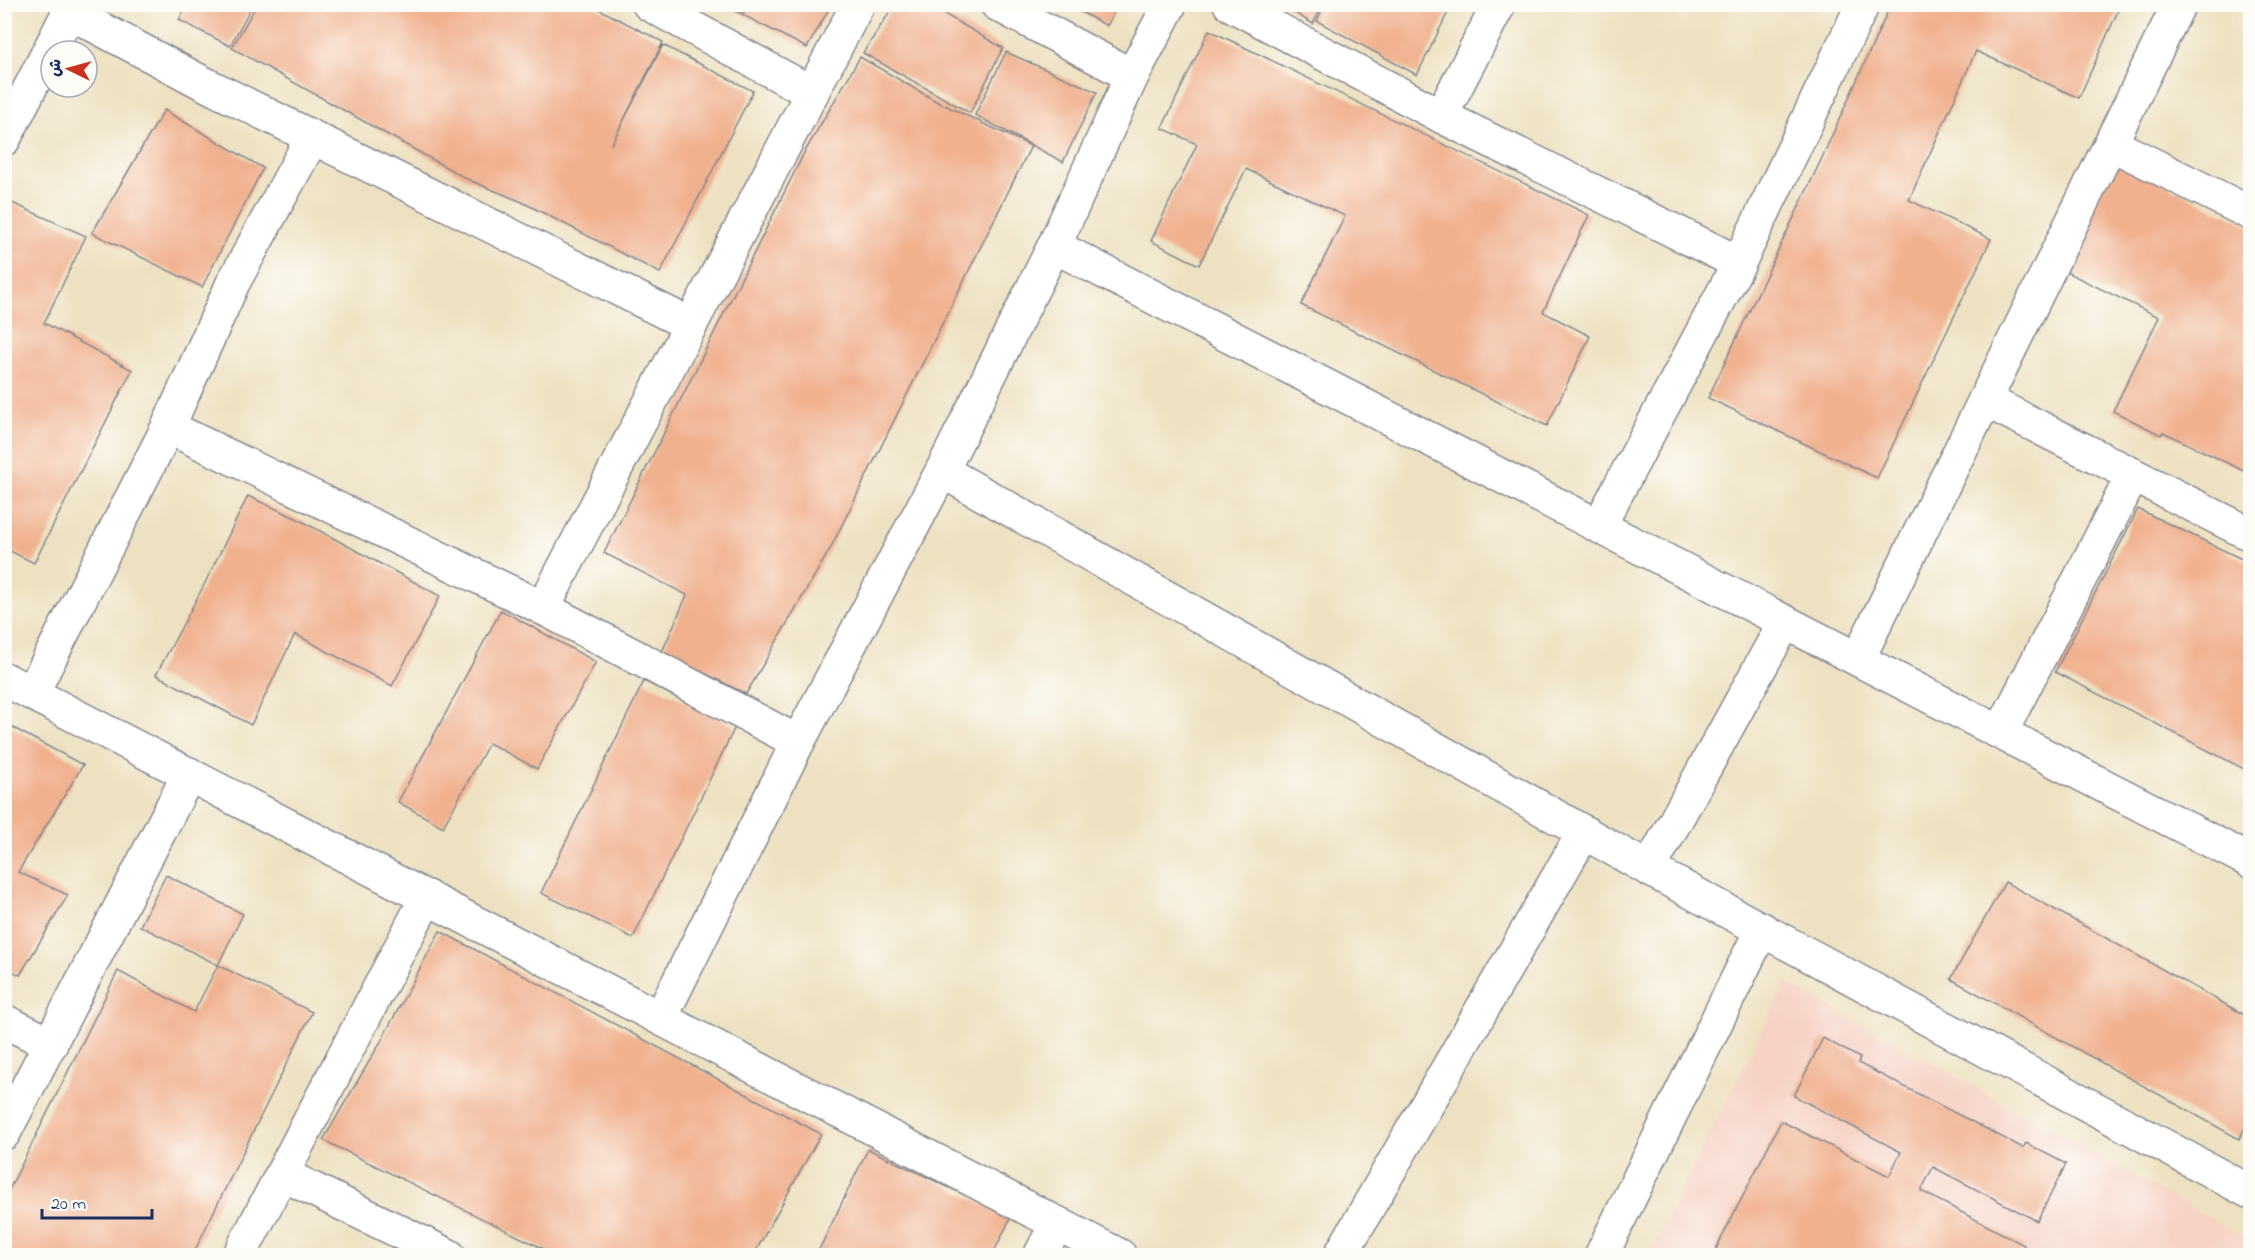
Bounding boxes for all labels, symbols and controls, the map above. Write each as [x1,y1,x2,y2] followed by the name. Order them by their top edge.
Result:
[39,39,99,99] north arrow
[43,58,69,78] text: ش
[42,1182,152,1220] scale bar
[51,1192,86,1218] text: 20 m

